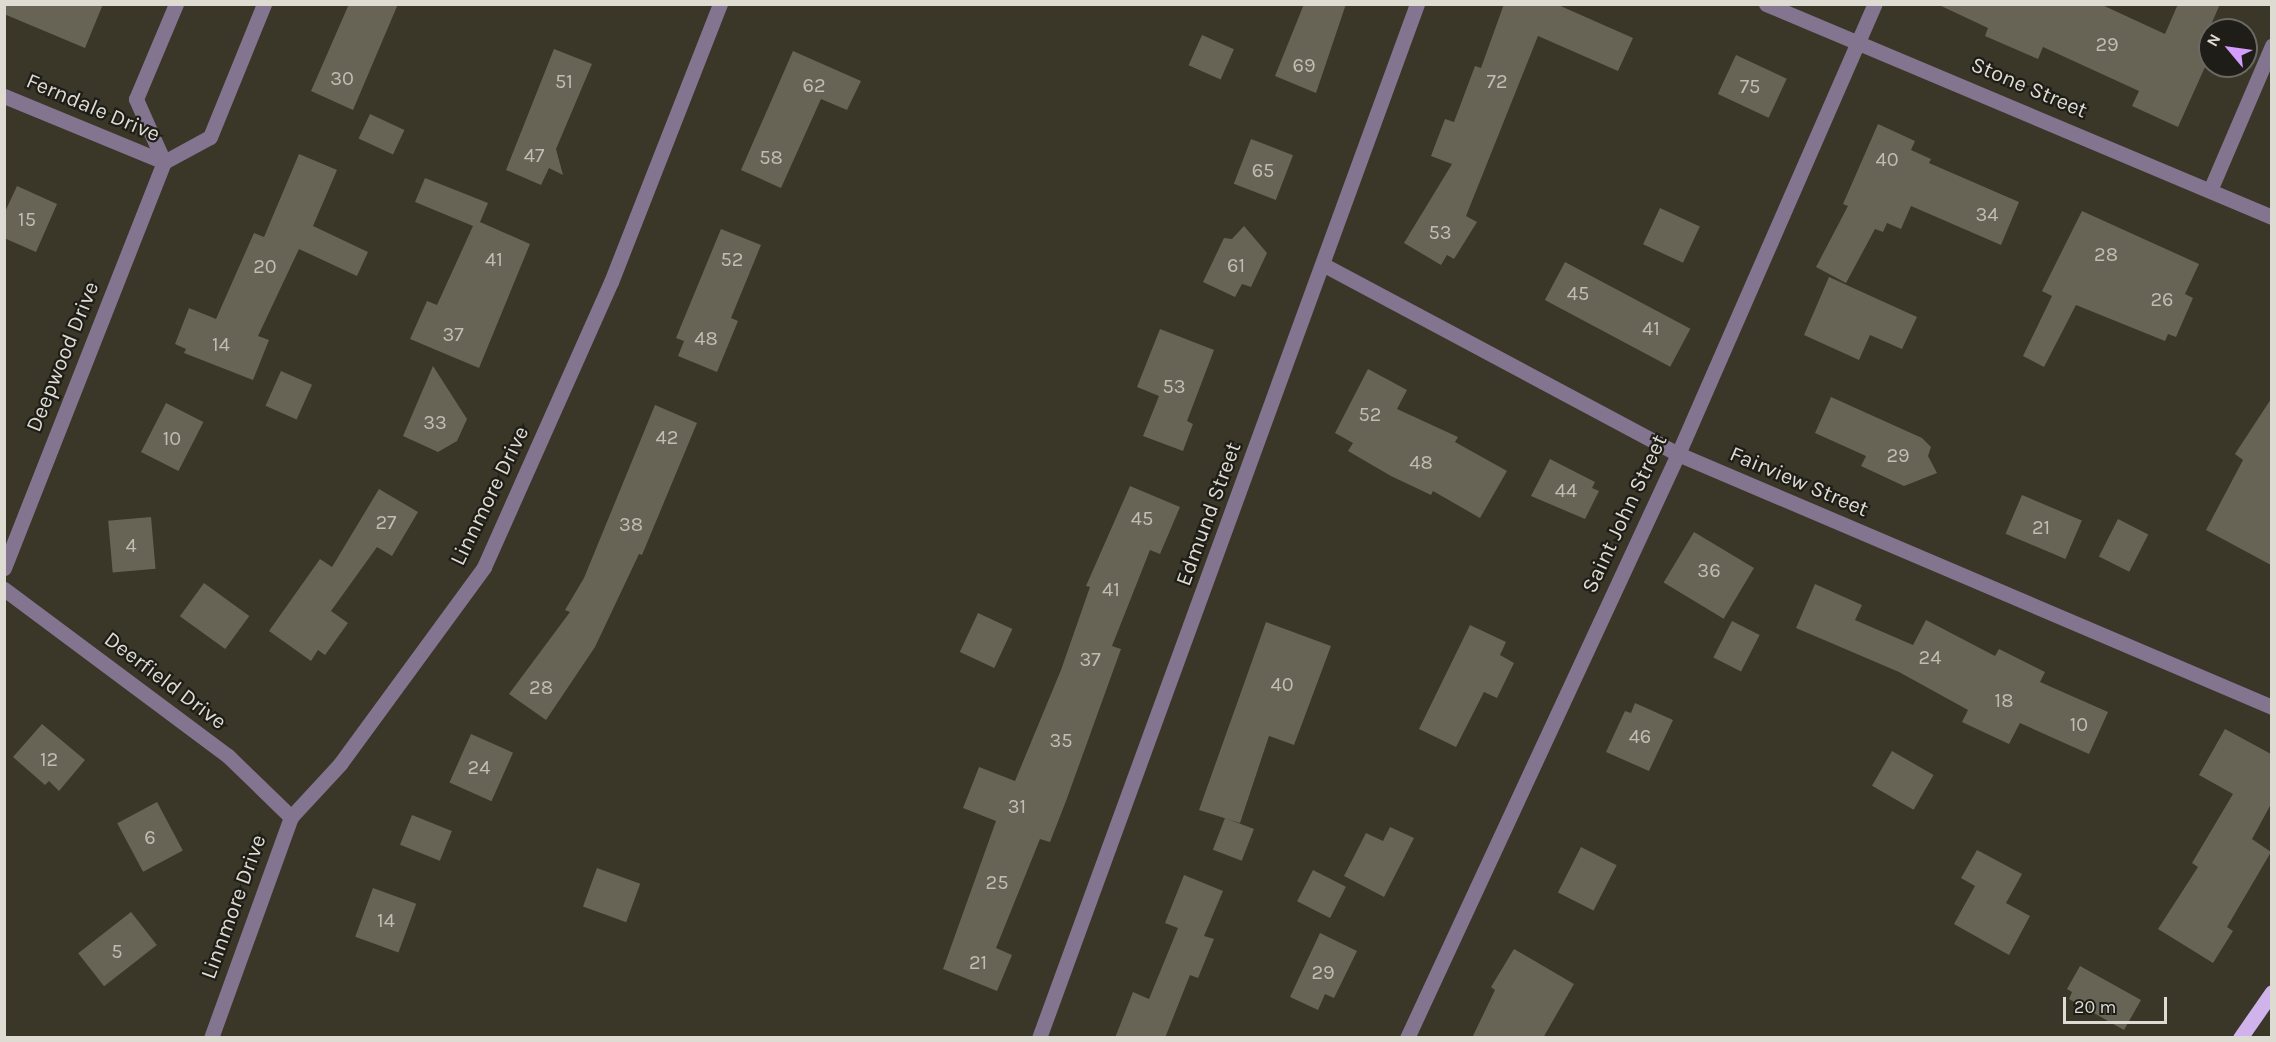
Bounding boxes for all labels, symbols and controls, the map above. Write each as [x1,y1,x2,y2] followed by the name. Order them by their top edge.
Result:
[2198,18,2258,78] north arrow
[2202,30,2225,50] text: N
[2095,32,2119,56] house number: 29
[1967,52,2091,124] street label: Stone Street
[1292,53,1316,77] house number: 69
[330,66,354,90] house number: 30
[22,68,164,148] street label: Ferndale Drive
[555,69,573,93] house number: 51
[1487,69,1507,93] house number: 72
[802,73,826,97] house number: 62
[1740,74,1760,98] house number: 75
[524,143,544,167] house number: 47
[759,145,783,169] house number: 58
[1875,147,1899,171] house number: 40
[1252,158,1274,182] house number: 65
[1976,202,1998,226] house number: 34
[18,207,36,231] house number: 15
[1428,220,1452,244] house number: 53
[2094,242,2118,266] house number: 28
[485,247,503,271] house number: 41
[721,247,743,271] house number: 52
[1227,253,1245,277] house number: 61
[253,254,277,278] house number: 20
[21,278,105,436] street label: Deepwood Drive
[1567,281,1589,305] house number: 45
[2150,287,2174,311] house number: 26
[1642,316,1660,340] house number: 41
[442,322,464,346] house number: 37
[694,326,718,350] house number: 48
[212,332,230,356] house number: 14
[1162,374,1186,398] house number: 53
[1359,402,1381,426] house number: 52
[423,410,447,434] house number: 33
[445,422,535,570] street label: Linnmore Drive
[656,425,678,449] house number: 42
[163,426,181,450] house number: 10
[1577,431,1673,597] street label: Saint John Street
[1171,438,1247,590] street label: Edmund Street
[1726,441,1872,523] street label: Fairview Street
[1886,443,1910,467] house number: 29
[1409,450,1433,474] house number: 48
[1555,478,1577,502] house number: 44
[1131,506,1153,530] house number: 45
[376,510,396,534] house number: 27
[619,512,643,536] house number: 38
[2032,515,2050,539] house number: 21
[125,533,137,557] house number: 4
[1697,558,1721,582] house number: 36
[1102,577,1120,601] house number: 41
[99,626,231,736] street label: Deerfield Drive
[1919,645,1941,669] house number: 24
[1079,647,1101,671] house number: 37
[1270,672,1294,696] house number: 40
[529,675,553,699] house number: 28
[1995,688,2013,712] house number: 18
[2070,712,2088,736] house number: 10
[1629,724,1651,748] house number: 46
[1049,728,1073,752] house number: 35
[40,747,58,771] house number: 12
[468,755,490,779] house number: 24
[1008,794,1026,818] house number: 31
[144,825,156,849] house number: 6
[196,831,272,983] street label: Linnmore Drive
[986,870,1008,894] house number: 25
[377,908,395,932] house number: 14
[111,939,123,963] house number: 5
[969,950,987,974] house number: 21
[1311,960,1335,984] house number: 29
[2066,985,2170,1023] scale bar
[2074,996,2116,1018] text: 20 m

